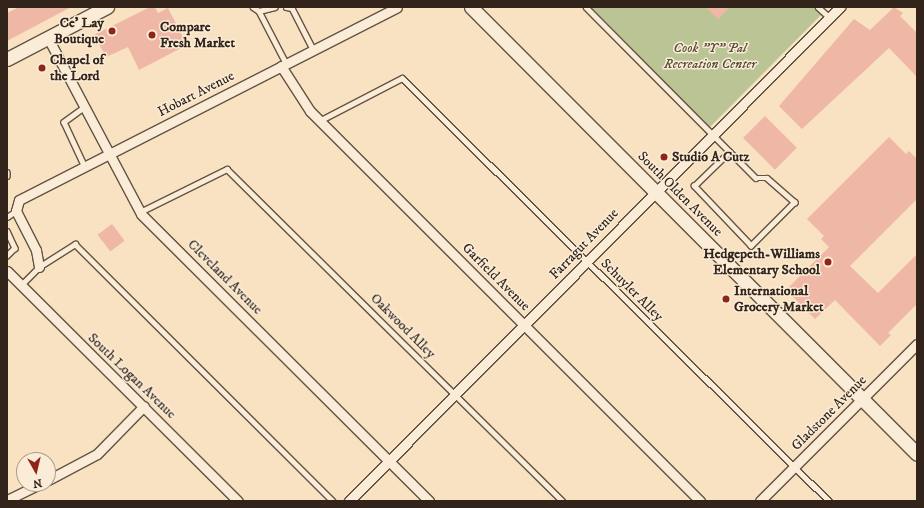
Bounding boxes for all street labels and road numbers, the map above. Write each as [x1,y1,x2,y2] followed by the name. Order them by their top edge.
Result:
[155,67,237,121] street label: Hobart Avenue
[634,148,726,240] street label: South Olden Avenue
[546,205,622,283] street label: Farragut Avenue
[184,236,266,318] street label: Cleveland Avenue
[459,240,533,314] street label: Garfield Avenue
[597,255,667,325] street label: Schuyler Alley
[367,290,439,362] street label: Oakwood Alley
[84,330,180,422] street label: South Logan Avenue
[788,372,870,454] street label: Gladstone Avenue

